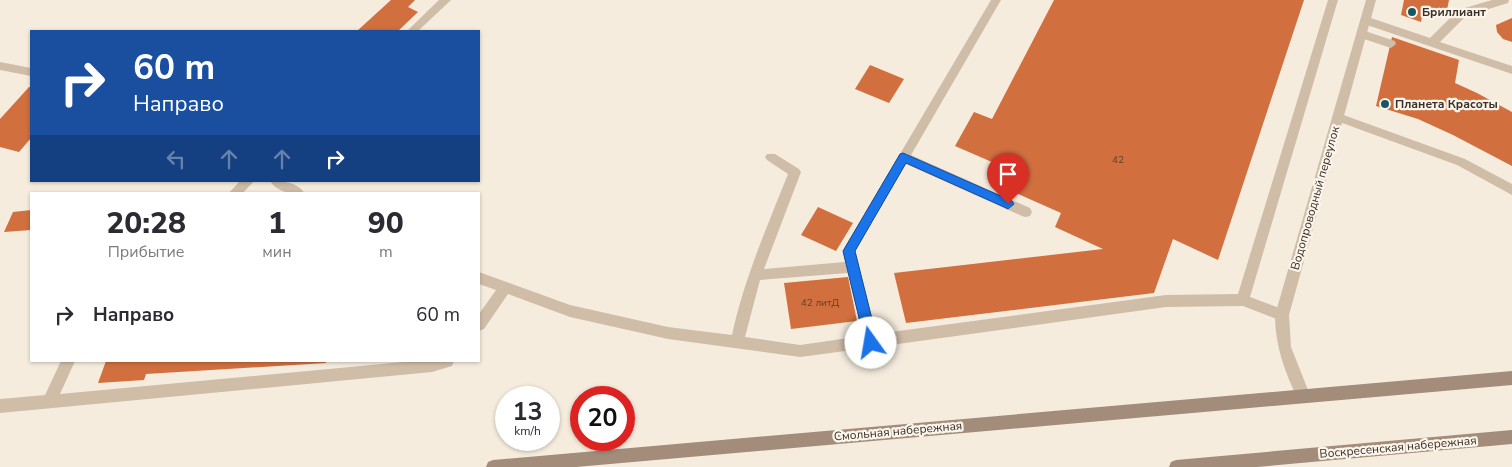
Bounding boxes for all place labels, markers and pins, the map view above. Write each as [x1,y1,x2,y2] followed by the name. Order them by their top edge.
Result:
[1422,4,1486,20] place label: Бриллиант
[1406,6,1418,18] marker: Бриллиант
[1395,96,1498,112] place label: Планета Красоты
[1379,98,1391,110] marker: Планета Красоты
[987,153,1029,204] pin

